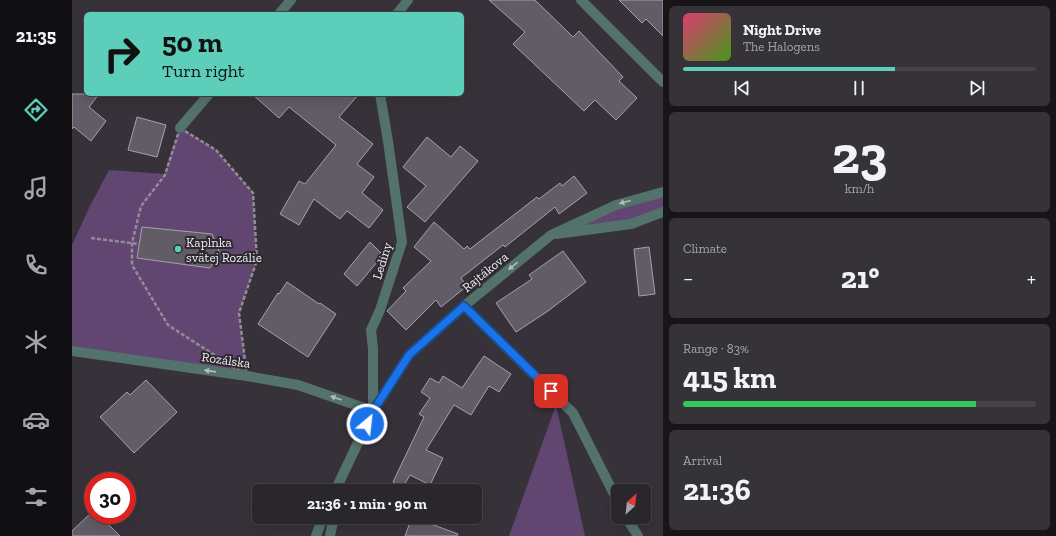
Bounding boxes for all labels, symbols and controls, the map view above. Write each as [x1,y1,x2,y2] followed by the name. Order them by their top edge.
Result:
[743,21,821,39] text: Night Drive
[16,25,56,47] text: 21:35
[162,26,223,59] text: 50 m
[96,28,148,80] icon: right
[743,39,820,54] text: The Halogens
[162,60,244,82] text: Turn right
[731,77,753,99] icon: previous
[848,77,870,99] icon: pause
[966,77,988,99] icon: next
[22,96,50,124] icon: directions
[832,124,887,186] text: 23
[22,174,50,202] icon: music
[845,181,874,196] text: km/h
[619,200,632,206] one-way arrow
[186,235,262,266] place label: Kaplnka svätej Rozálie
[369,240,395,281] street label: Lediny
[683,241,727,256] text: Climate
[173,244,183,254] marker: Kaplnka svätej Rozálie
[459,249,512,296] street label: Rajtákova
[22,251,50,279] icon: phone
[841,260,879,296] text: 21°
[508,261,519,270] one-way arrow
[683,265,693,292] text: −
[1027,265,1036,292] text: +
[22,328,50,356] icon: climate
[683,341,749,356] text: Range · 83%
[201,349,252,371] street label: Rozálska
[683,360,776,396] text: 415 km
[203,368,216,374] one-way arrow
[534,374,568,408] pin
[540,380,562,402] icon: arrive
[330,395,342,401] one-way arrow
[346,403,388,445] position arrow
[22,406,50,434] icon: car
[683,453,722,468] text: Arrival
[84,472,136,524] speed limit sign: 30
[683,472,751,508] text: 21:36
[22,483,50,511] icon: filters
[611,484,651,524] north arrow
[611,484,651,524] map controls
[307,495,427,513] text: 21:36 · 1 min · 90 m

